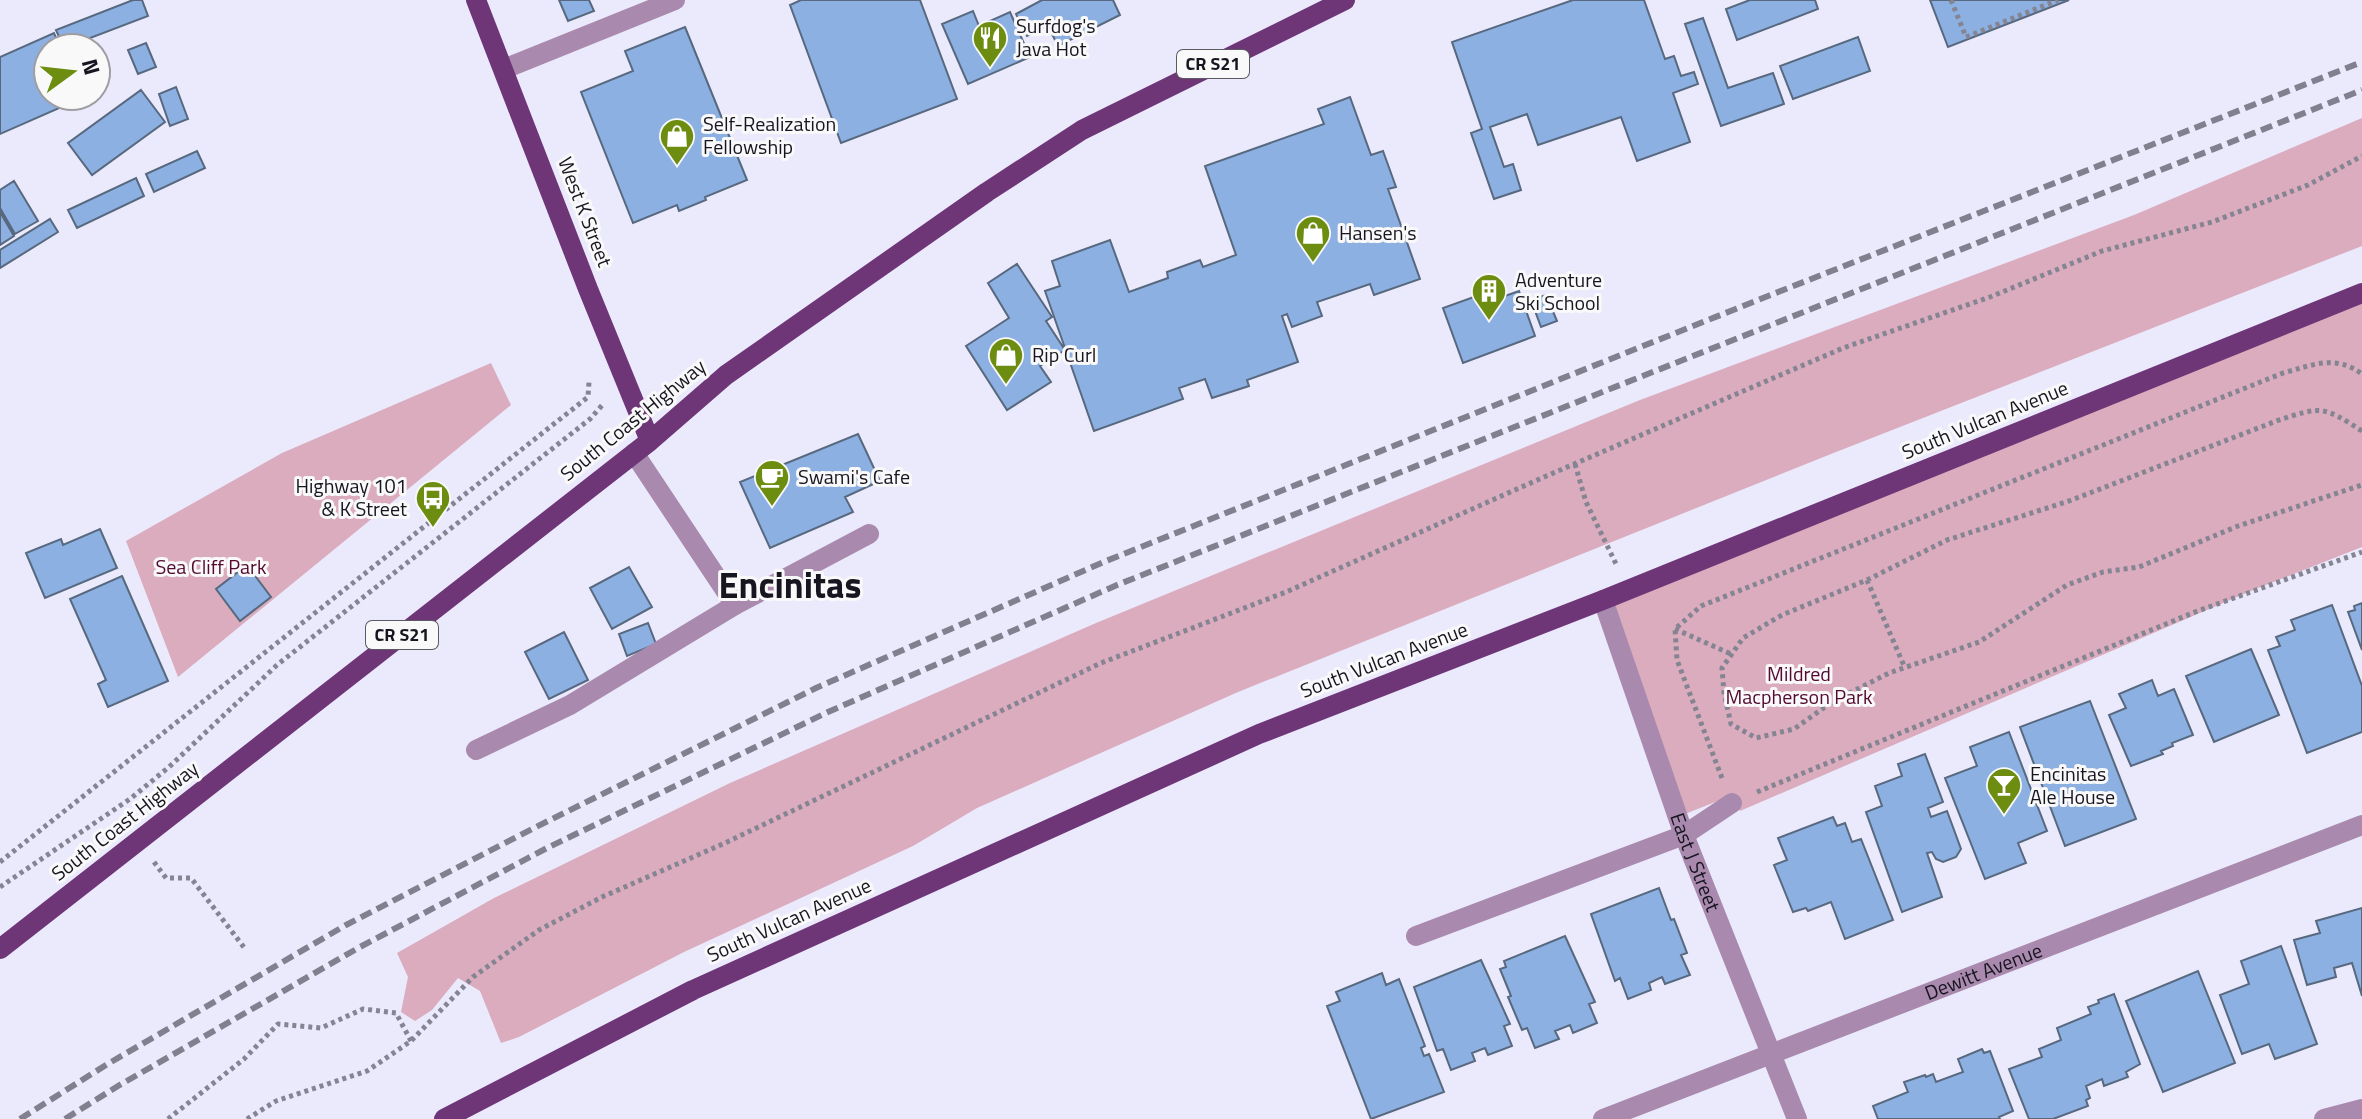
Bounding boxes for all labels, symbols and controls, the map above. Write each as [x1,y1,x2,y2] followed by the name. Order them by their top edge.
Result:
[1016,10,1096,64] place label: Surfdog's Java Hot
[971,19,1009,69] restaurant icon: Surfdog's Java Hot
[32,32,112,112] north arrow
[1177,50,1249,78] road number: CR S21
[73,55,110,79] text: N
[703,108,836,162] place label: Self-Realization Fellowship
[658,117,696,167] shop icon: Self-Realization Fellowship
[550,152,621,271] street label: West K Street
[1294,214,1332,264] shop icon: Hansen's
[1339,217,1417,248] place label: Hansen's
[1515,264,1602,318] place label: Adventure Ski School
[1470,272,1508,322] building icon: Adventure Ski School
[987,336,1025,386] shop icon: Rip Curl
[1032,339,1096,370] place label: Rip Curl
[553,351,713,488] street label: South Coast Highway
[1897,372,2073,467] street label: South Vulcan Avenue
[753,458,791,508] cafe icon: Swami's Cafe
[798,461,910,492] place label: Swami's Cafe
[295,470,407,524] place label: Highway 101 & K Street
[414,479,452,529] bus stop icon: Highway 101 & K Street
[155,551,267,582] park label: Sea Cliff Park
[719,557,861,612] district label: Encinitas
[1296,613,1472,706] street label: South Vulcan Avenue
[366,621,438,649] road number: CR S21
[1725,658,1873,712] park label: Mildred Macpherson Park
[44,753,205,888] street label: South Coast Highway
[2030,758,2115,812] place label: Encinitas Ale House
[1985,766,2023,816] bar icon: Encinitas Ale House
[1663,809,1729,916] street label: East J Street
[702,869,876,970] street label: South Vulcan Avenue
[1920,934,2047,1008] street label: Dewitt Avenue

